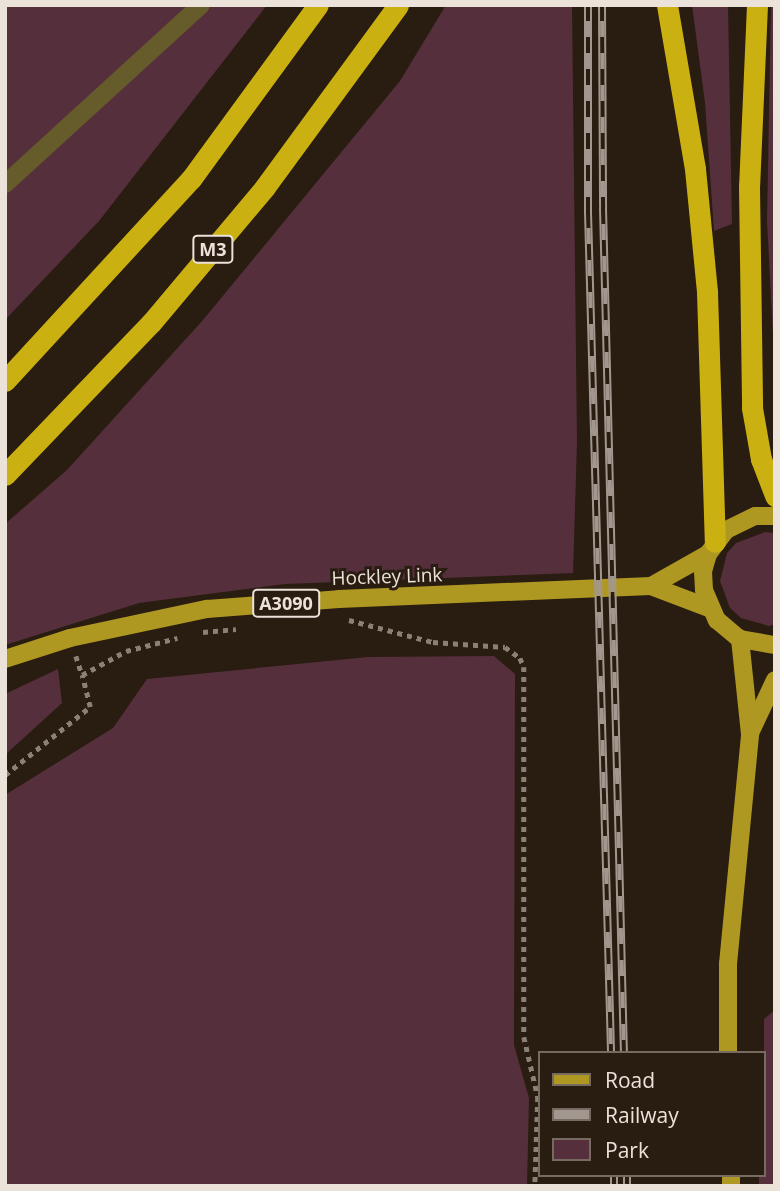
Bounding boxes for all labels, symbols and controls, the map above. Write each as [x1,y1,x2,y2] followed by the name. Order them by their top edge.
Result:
[192,234,234,264] road number: M3
[331,564,443,590] street label: Hockley Link
[251,588,321,618] road number: A3090
[538,1051,766,1177] legend
[605,1066,655,1094] text: Road
[605,1101,679,1129] text: Railway
[605,1136,649,1164] text: Park

